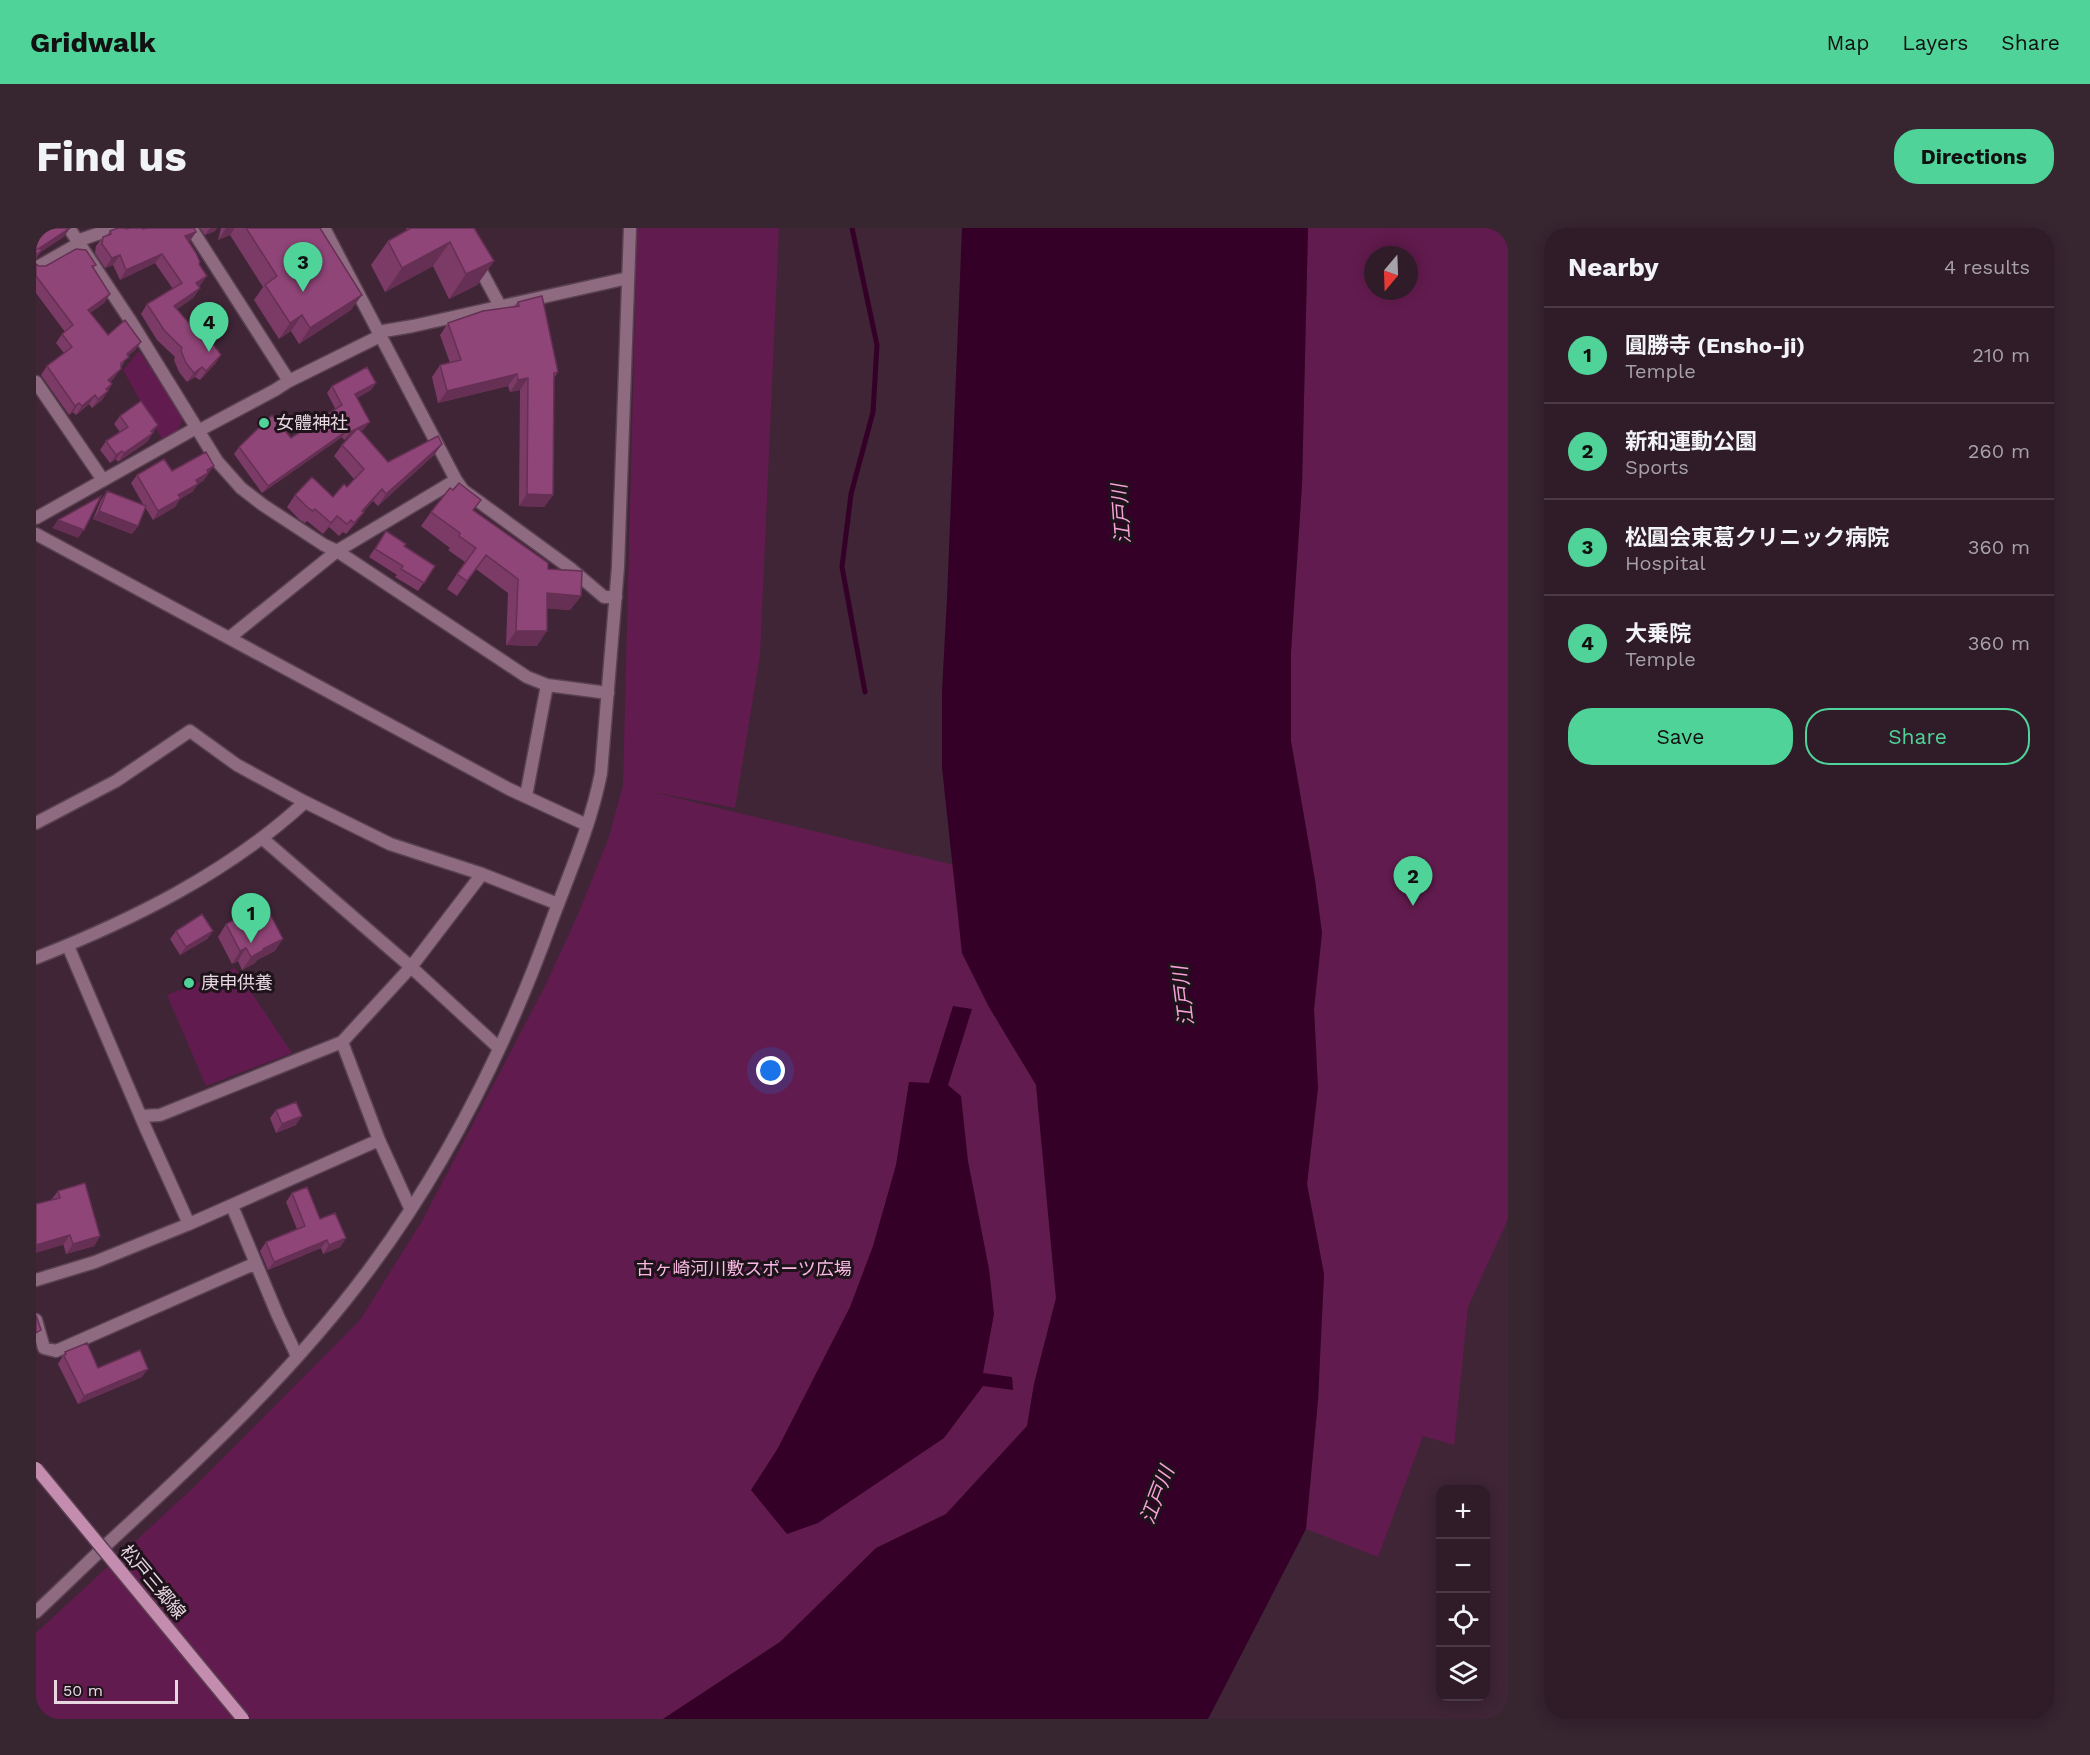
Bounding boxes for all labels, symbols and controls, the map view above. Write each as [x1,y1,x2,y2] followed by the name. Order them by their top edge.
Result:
[30,26,156,59] text: Gridwalk
[1826,30,1869,55] text: Map
[1902,30,1968,55] text: Layers
[2001,30,2060,55] text: Share
[1894,129,2054,184] button: Directions
[36,132,187,181] text: Find us
[284,242,322,292] pin: 3
[1364,246,1418,300] north arrow
[1568,252,1659,282] text: Nearby
[1944,255,2030,279] text: 4 results
[190,302,228,352] pin: 4
[1625,333,1805,358] text: 圓勝寺 (Ensho-ji)
[1583,343,1592,367] text: 1
[1972,343,2030,367] text: 210 m
[1625,359,1696,383] text: Temple
[276,412,348,433] place label: 女體神社
[257,416,271,430] marker: 女體神社
[1625,429,1757,454] text: 新和運動公園
[1582,439,1593,463] text: 2
[1968,439,2030,463] text: 260 m
[1625,455,1689,479] text: Sports
[1107,481,1135,545] water label: 江戸川
[1625,525,1889,550] text: 松圓会東葛クリニック病院
[1582,535,1593,559] text: 3
[1968,535,2030,559] text: 360 m
[1625,551,1706,575] text: Hospital
[1625,621,1691,646] text: 大乗院
[1581,631,1594,655] text: 4
[1968,631,2030,655] text: 360 m
[1625,647,1696,671] text: Temple
[1568,708,1793,765] button: Save
[1805,708,2030,765] button: Share
[1394,856,1432,906] pin: 2
[232,894,270,943] pin: 1
[1167,963,1199,1027] water label: 江戸川
[201,972,273,993] place label: 庚申供養
[182,976,196,990] marker: 庚申供養
[756,1056,785,1085] your location
[636,1258,852,1279] park label: 古ヶ崎河川敷スポーツ広場
[1135,1461,1180,1527] water label: 江戸川
[1436,1485,1490,1701] map controls
[1436,1485,1490,1539] button: +
[1436,1539,1490,1593] button: −
[116,1540,190,1623] street label: 松戸三郷線
[1436,1593,1490,1647] button: locate
[1436,1647,1490,1701] button: layers
[54,1677,178,1704] scale bar
[63,1681,103,1700] text: 50 m

